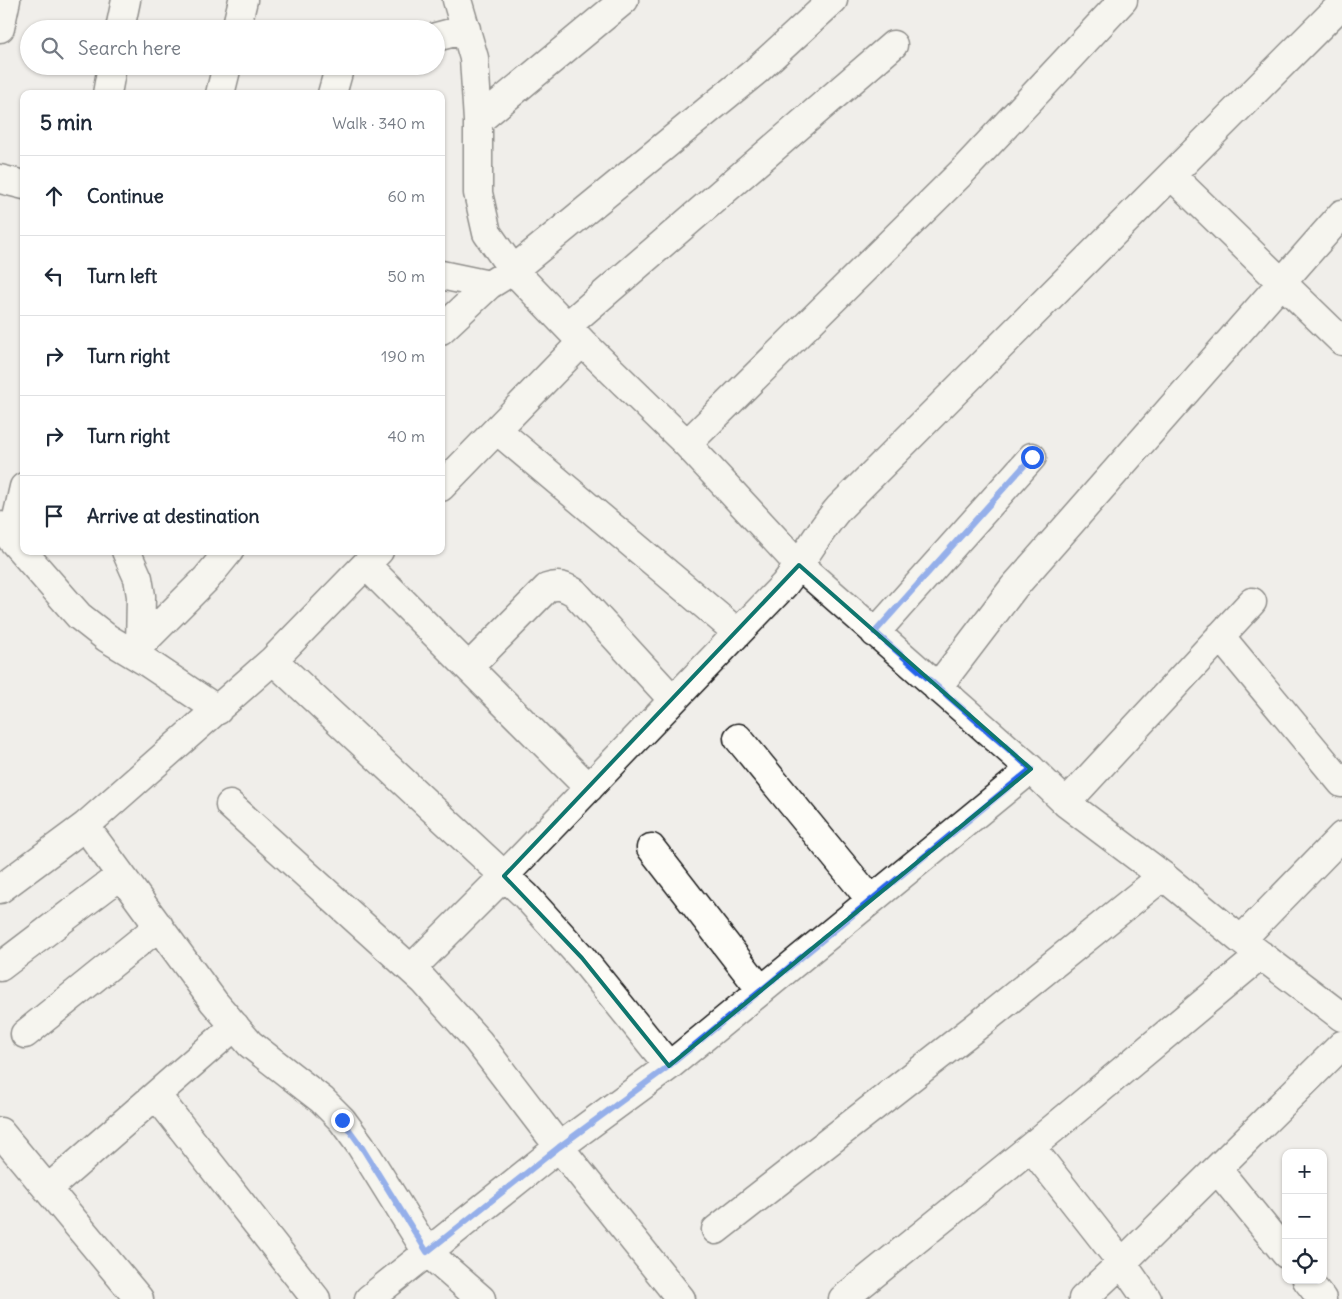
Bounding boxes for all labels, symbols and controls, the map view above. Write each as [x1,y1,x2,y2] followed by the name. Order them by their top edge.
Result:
[20,20,445,75] search box
[38,34,66,62] icon: search
[78,36,181,60] text: Search here
[40,109,92,136] text: 5 min
[332,113,425,133] text: Walk · 340 m
[40,182,68,210] icon: ahead
[87,184,164,208] text: Continue
[387,186,425,206] text: 60 m
[40,262,68,290] icon: left
[87,264,157,288] text: Turn left
[387,266,425,286] text: 50 m
[40,342,68,370] icon: right
[87,344,170,368] text: Turn right
[381,346,425,366] text: 190 m
[40,422,68,450] icon: right
[87,424,170,448] text: Turn right
[387,426,425,446] text: 40 m
[1021,446,1044,469] route start
[40,502,68,530] icon: arrive
[87,504,260,528] text: Arrive at destination
[331,1109,354,1132] route end
[1282,1149,1327,1284] map controls
[1282,1149,1327,1194] button: +
[1282,1194,1327,1239] button: −
[1282,1239,1327,1284] button: locate

